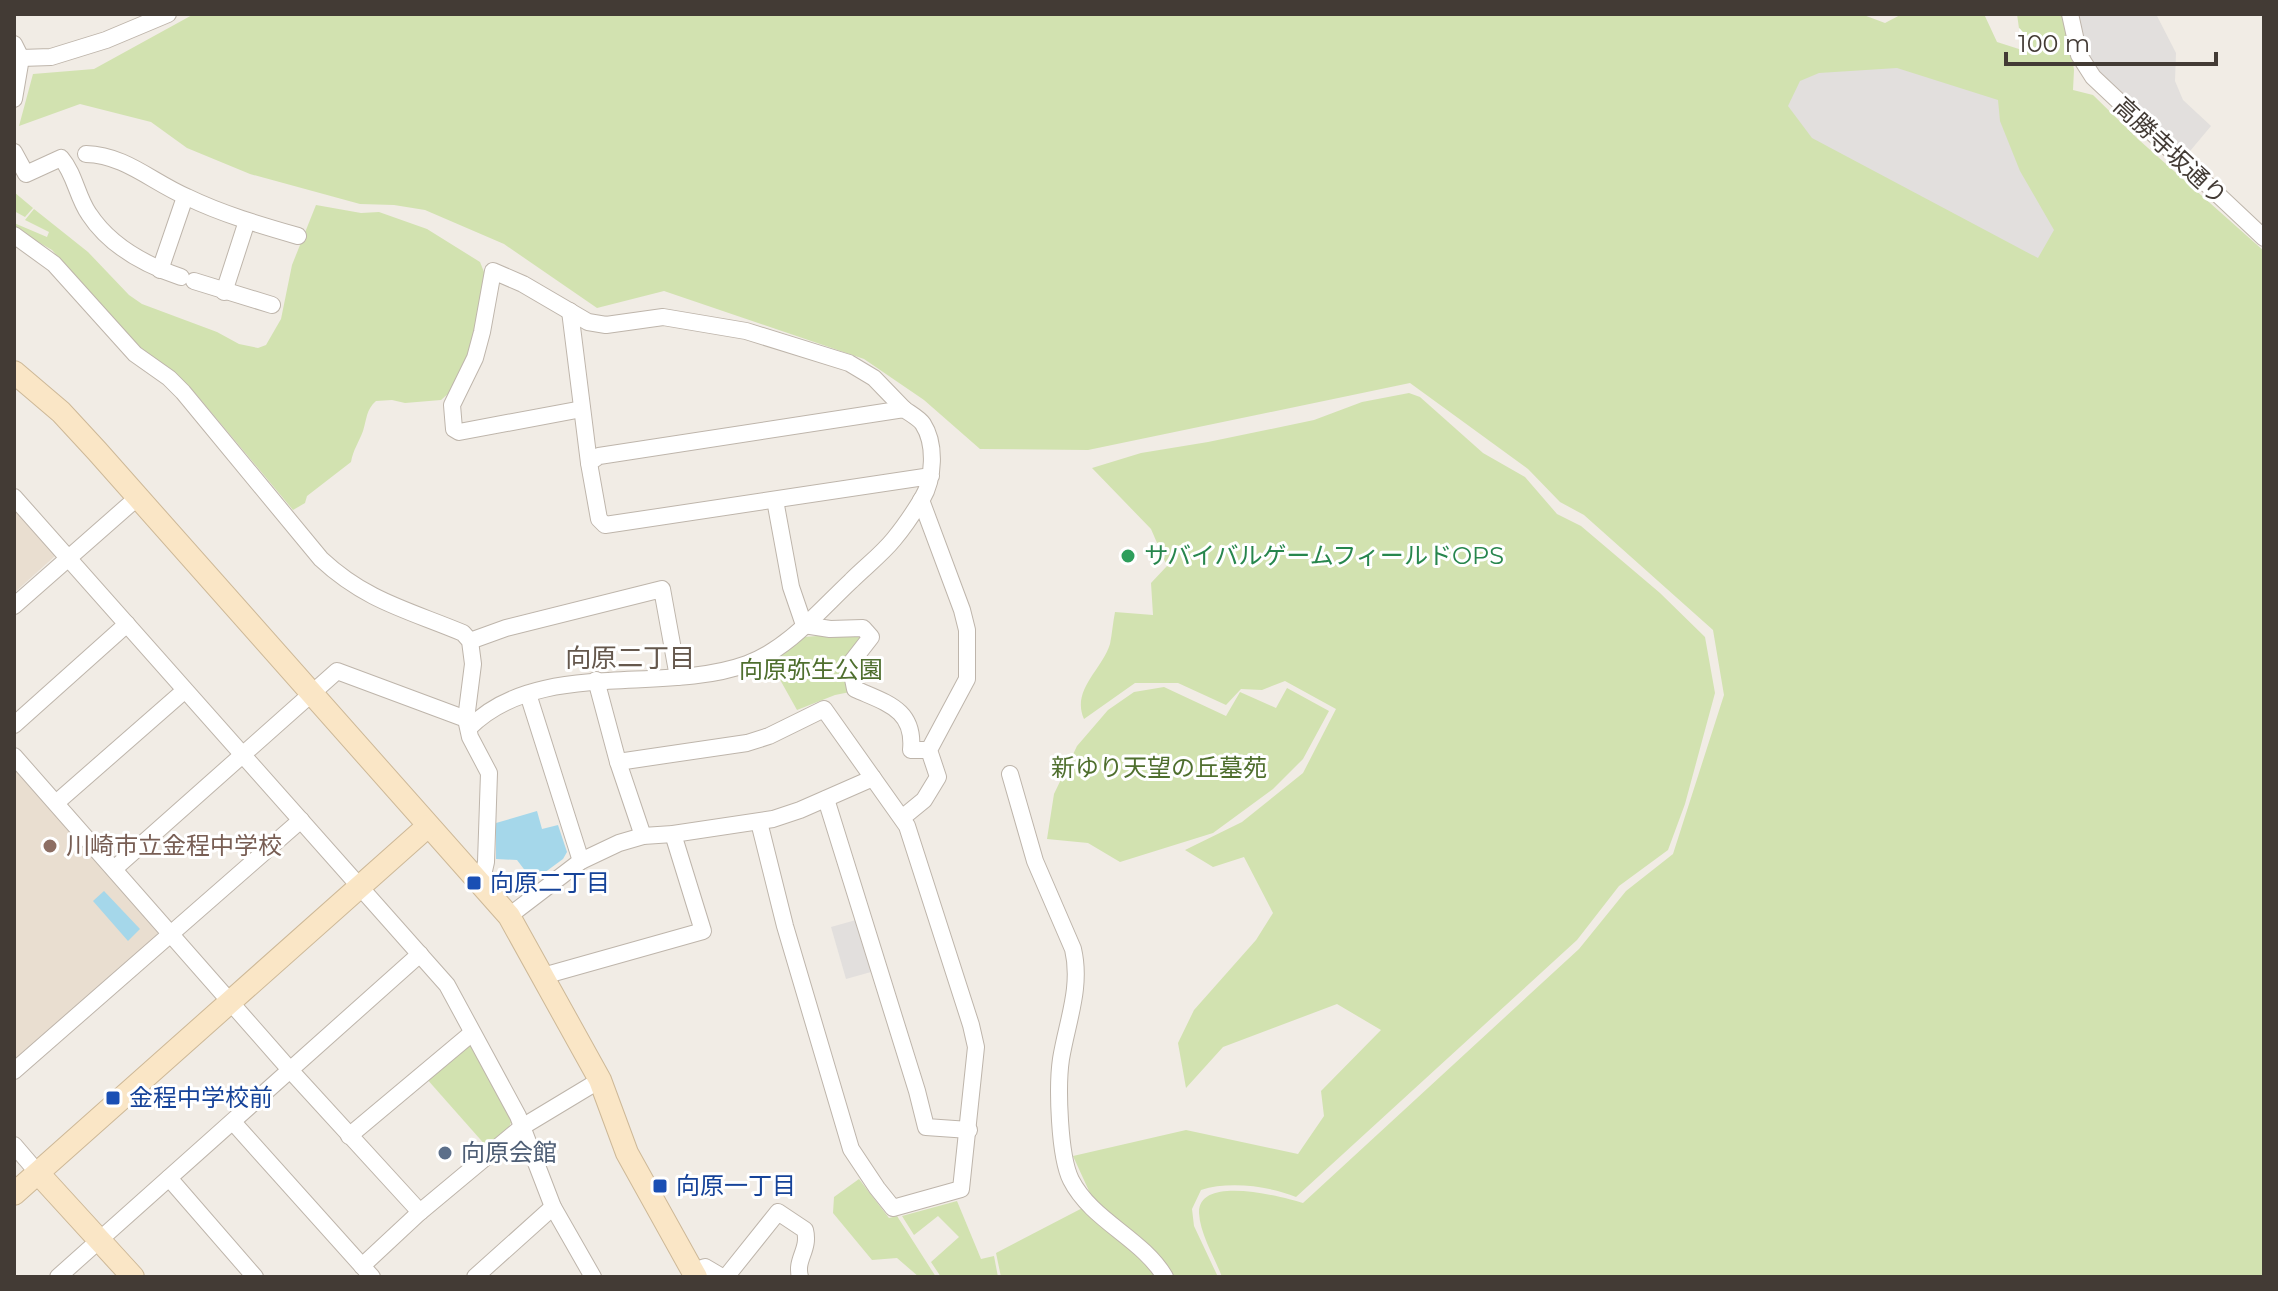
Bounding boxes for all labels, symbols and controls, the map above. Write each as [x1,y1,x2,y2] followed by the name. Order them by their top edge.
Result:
[2006,16,2216,66] scale bar
[2018,29,2090,58] text: 100 m
[2108,91,2233,210] street label: 高勝寺坂通り
[1144,541,1504,570] place label: サバイバルゲームフィールドOPS
[1119,547,1137,565] marker: サバイバルゲームフィールドOPS
[565,642,695,674] district label: 向原二丁目
[739,655,883,684] park label: 向原弥生公園
[1051,753,1267,782] park label: 新ゆり天望の丘墓苑
[66,831,282,860] place label: 川崎市立金程中学校
[41,837,59,855] marker: 川崎市立金程中学校
[490,868,610,897] place label: 向原二丁目
[465,874,483,892] marker: 向原二丁目
[129,1083,273,1112] place label: 金程中学校前
[104,1089,122,1107] marker: 金程中学校前
[461,1138,557,1167] place label: 向原会館
[436,1144,454,1162] marker: 向原会館
[676,1171,796,1200] place label: 向原一丁目
[651,1177,669,1195] marker: 向原一丁目

